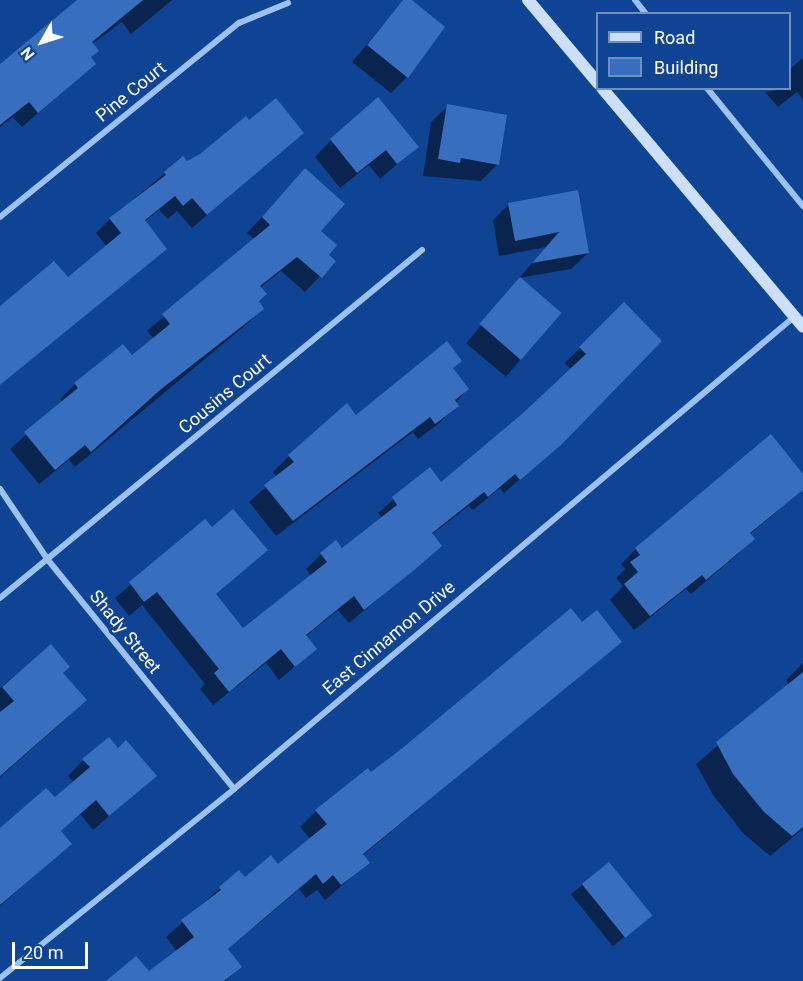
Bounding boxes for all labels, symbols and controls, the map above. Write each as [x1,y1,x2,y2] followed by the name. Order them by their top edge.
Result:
[12,12,72,72] north arrow
[596,12,791,90] legend
[654,27,695,48] text: Road
[17,43,39,64] text: N
[92,57,170,127] street label: Pine Court
[654,57,718,78] text: Building
[175,349,275,439] street label: Cousins Court
[318,576,460,700] street label: East Cinnamon Drive
[85,586,165,678] street label: Shady Street
[15,930,92,968] scale bar
[23,942,63,963] text: 20 m

